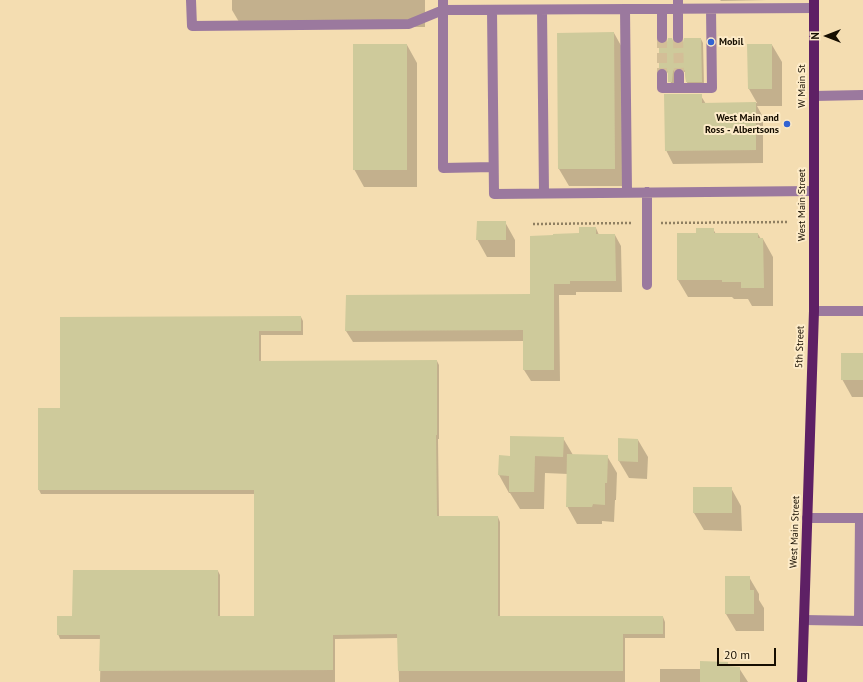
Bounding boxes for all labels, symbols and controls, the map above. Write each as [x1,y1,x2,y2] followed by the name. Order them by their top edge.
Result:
[807,16,847,56] north arrow
[808,32,822,40] text: N
[719,36,743,48] place label: Mobil
[706,37,716,47] marker: Mobil
[796,64,808,108] street label: W Main St
[705,112,779,136] place label: West Main and Ross - Albertsons
[782,119,792,129] marker: West Main and Ross - Albertsons
[796,169,808,241] street label: West Main Street
[793,326,807,368] street label: 5th Street
[788,496,802,568] street label: West Main Street
[719,640,778,666] scale bar
[724,647,750,662] text: 20 m

